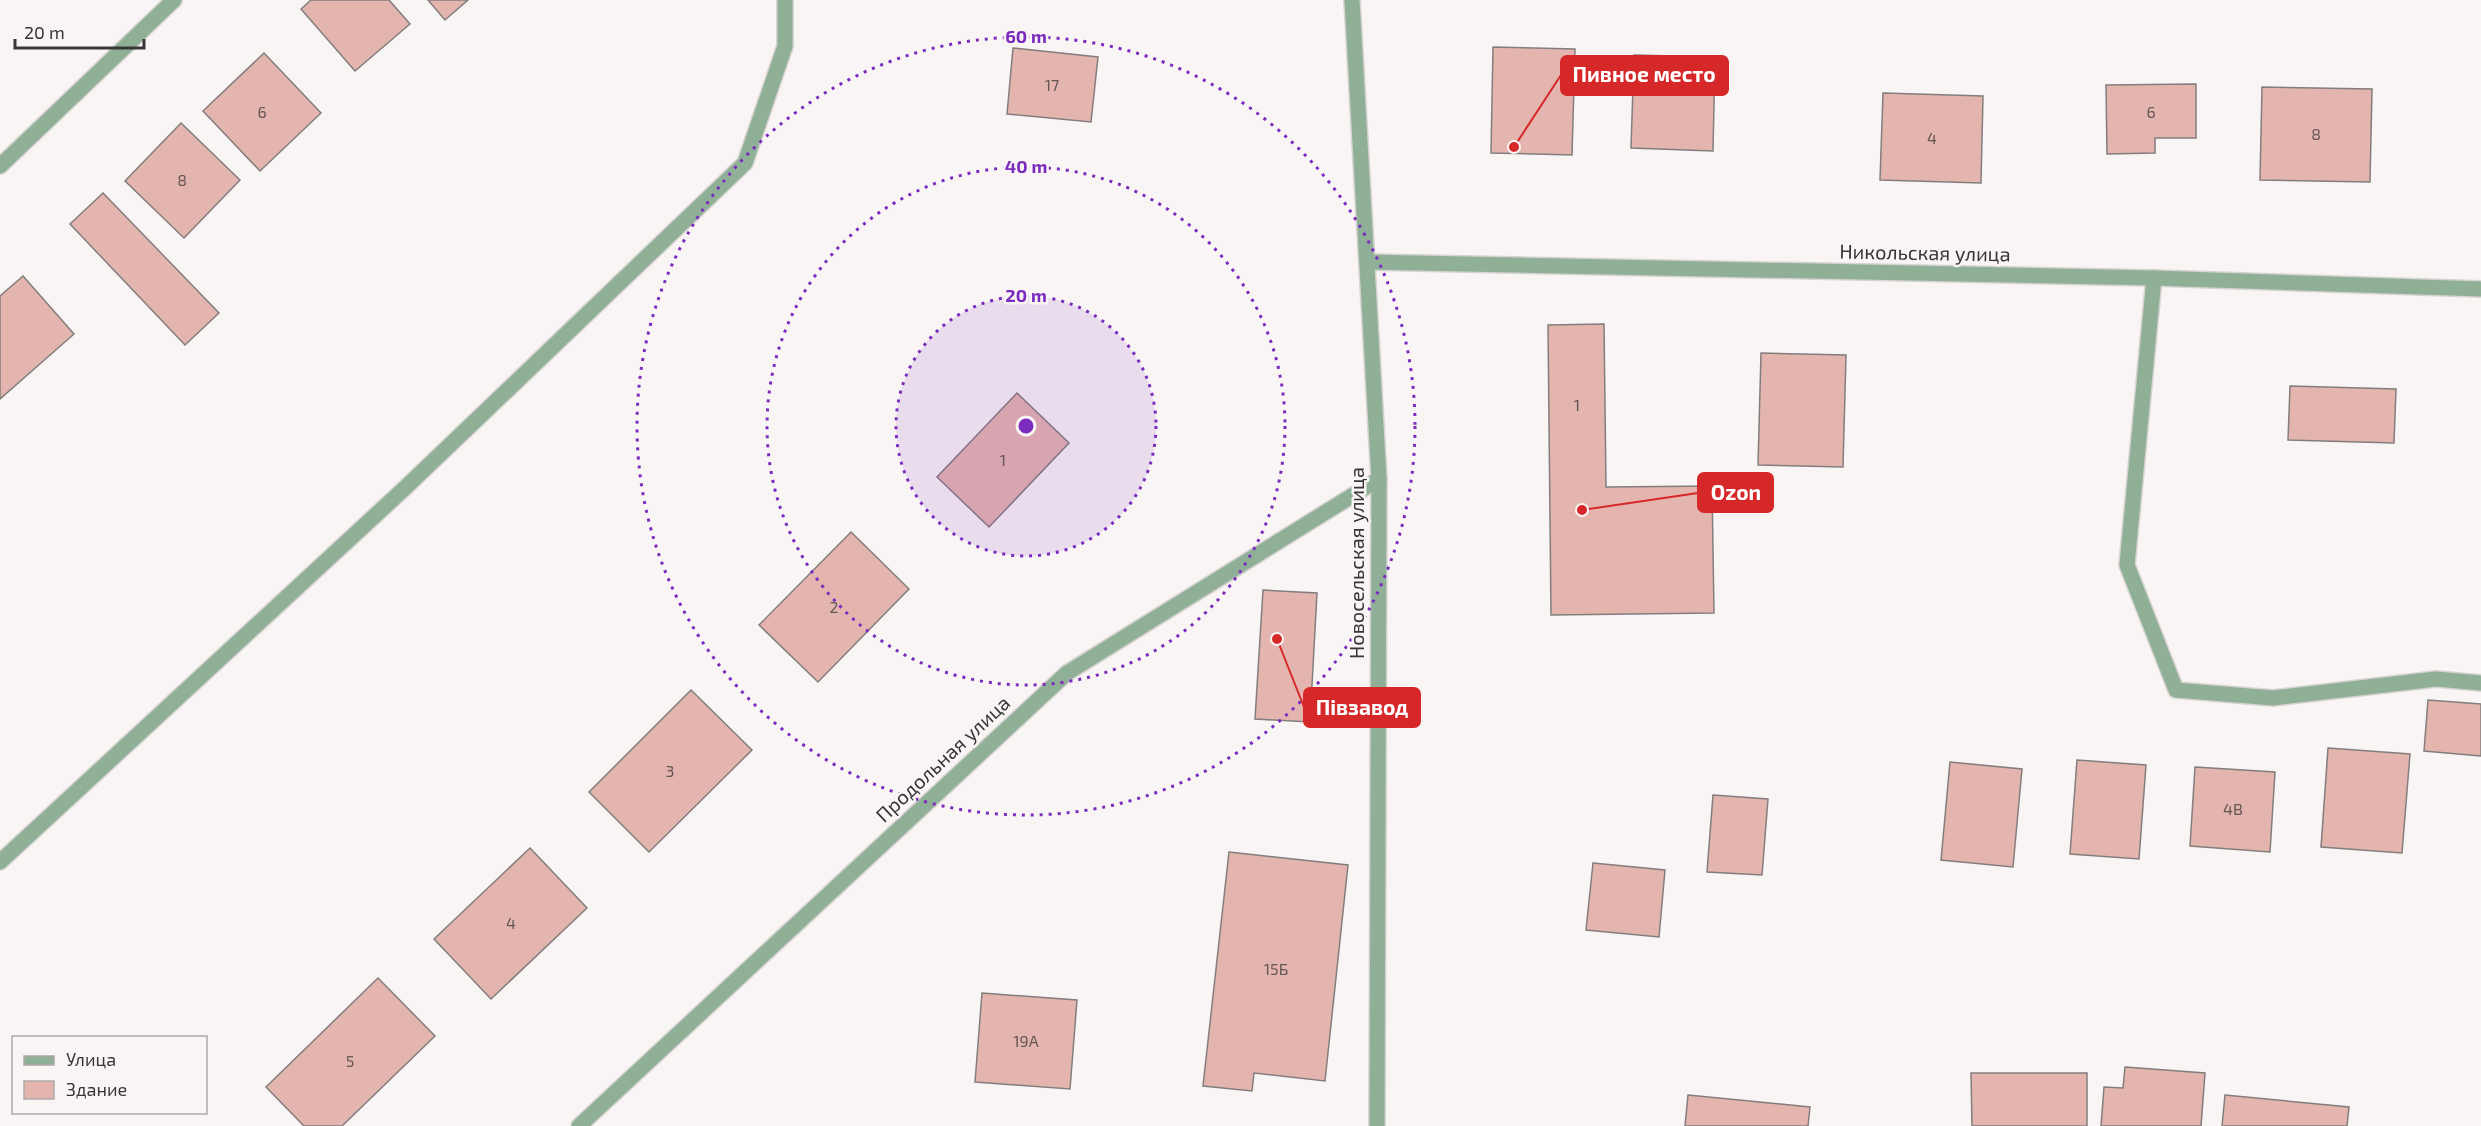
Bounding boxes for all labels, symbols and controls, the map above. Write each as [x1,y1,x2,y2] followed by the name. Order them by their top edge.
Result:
[15,12,144,50] scale bar
[24,21,65,43] text: 20 m
[1005,25,1047,47] text: 60 m
[1561,56,1728,95] callout: Пивное место
[1572,61,1716,86] text: Пивное место
[1045,75,1059,94] house number: 17
[257,102,267,121] house number: 6
[2146,102,2156,121] house number: 6
[2311,124,2321,143] house number: 8
[1927,128,1937,147] house number: 4
[1005,155,1047,177] text: 40 m
[177,170,187,189] house number: 8
[1839,239,2011,266] street label: Никольская улица
[1005,284,1047,306] text: 20 m
[1574,395,1580,414] house number: 1
[1016,416,1036,436] centre of rings
[1000,450,1006,469] house number: 1
[1344,467,1369,659] street label: Новосельская улица
[1698,473,1773,512] callout: Ozon
[1711,479,1761,504] text: Ozon
[830,597,839,616] house number: 2
[1304,688,1420,727] callout: Пiвзавод
[870,690,1015,827] street label: Продольная улица
[1316,694,1408,719] text: Пiвзавод
[666,761,674,780] house number: 3
[2223,799,2243,818] house number: 4В
[506,913,516,932] house number: 4
[1264,959,1288,978] house number: 15Б
[1013,1031,1039,1050] house number: 19А
[12,1036,207,1114] legend
[66,1048,116,1070] text: Улица
[346,1051,354,1070] house number: 5
[66,1078,127,1100] text: Здание

